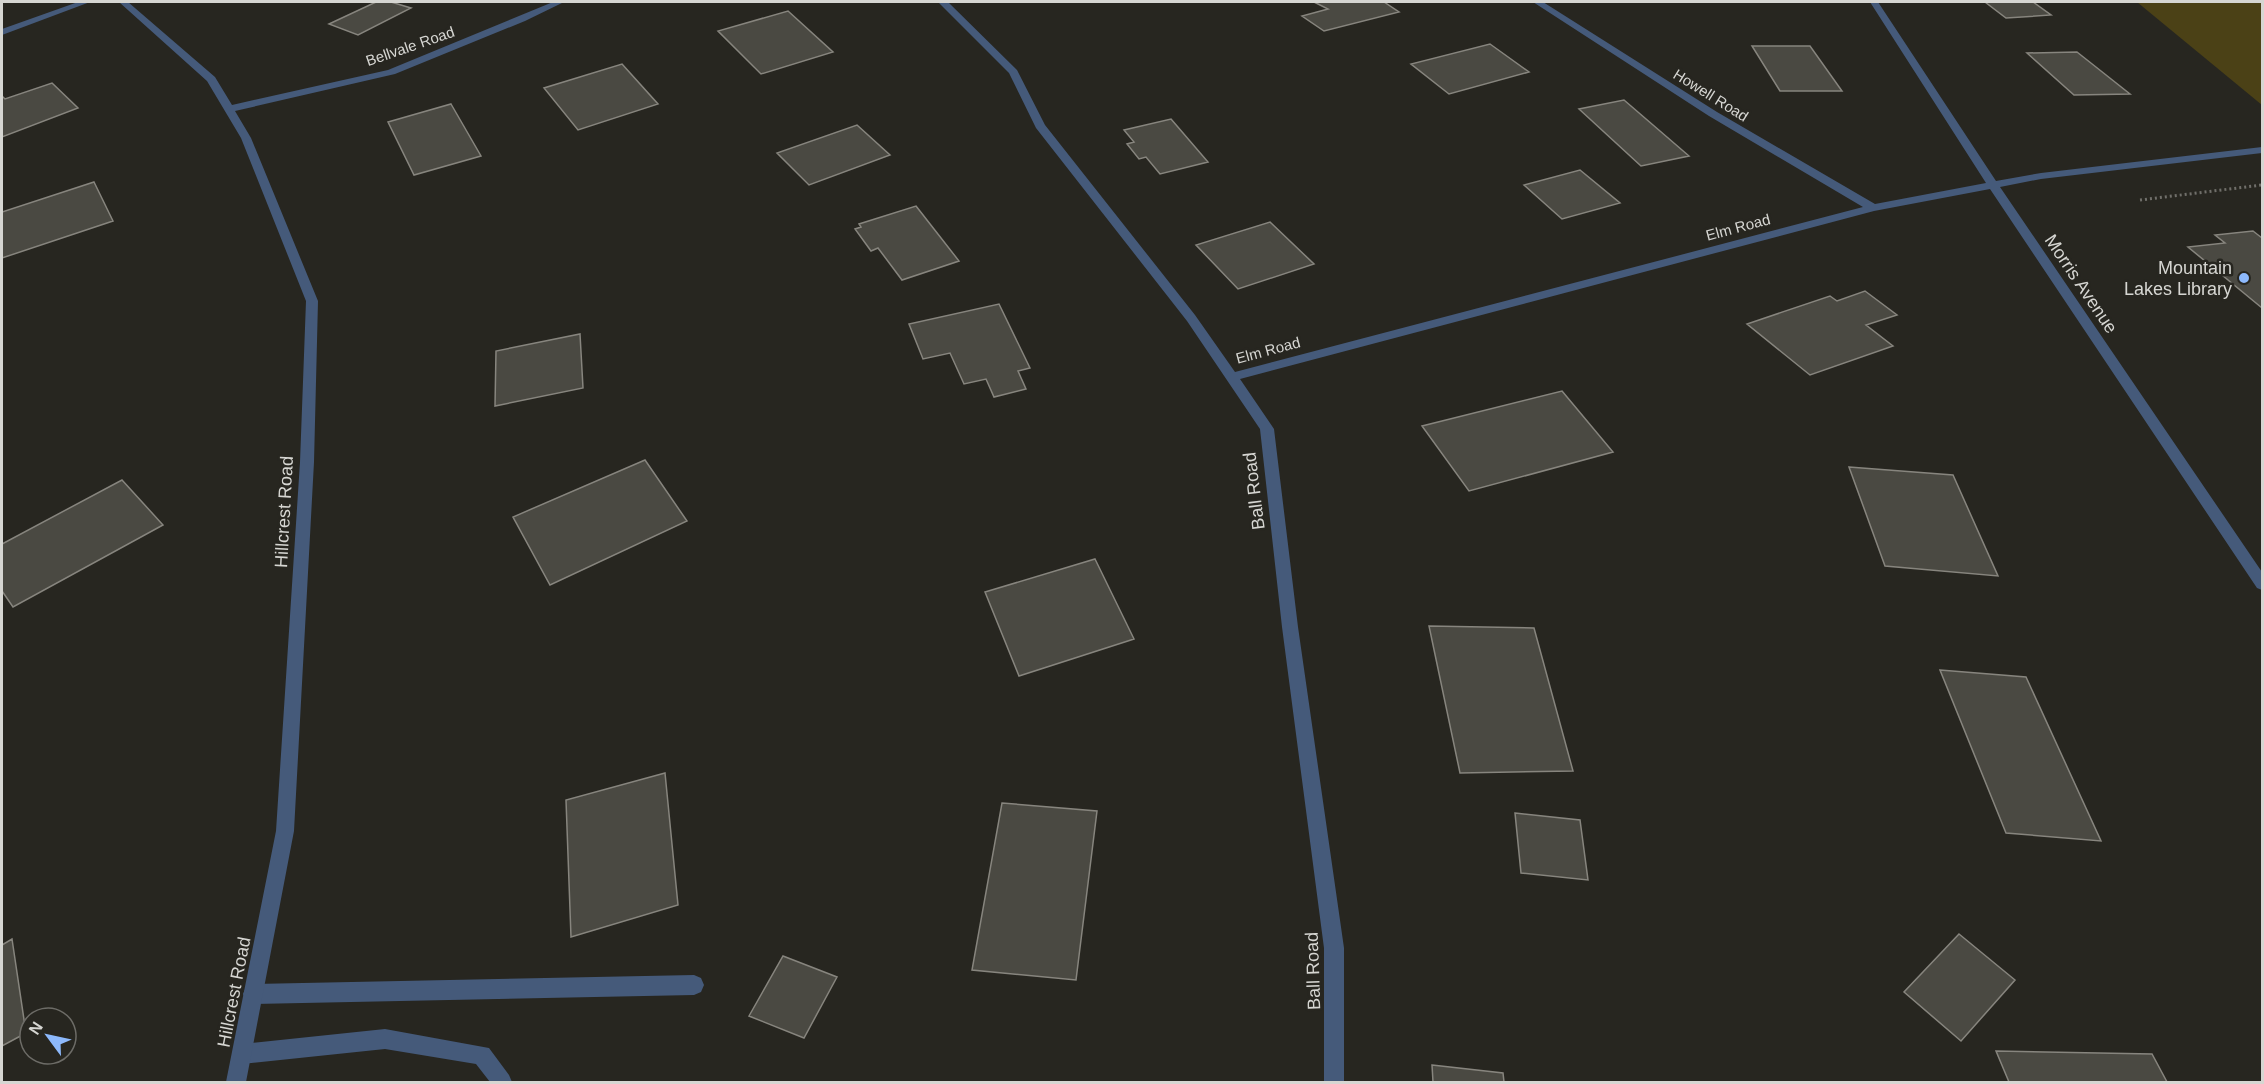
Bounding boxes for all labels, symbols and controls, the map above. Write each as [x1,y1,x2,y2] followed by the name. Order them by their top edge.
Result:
[363,23,457,69] street label: Bellvale Road
[1670,65,1752,125] street label: Howell Road
[1704,210,1772,244] street label: Elm Road
[2041,231,2121,337] street label: Morris Avenue
[2124,258,2232,299] place label: Mountain Lakes Library
[2237,271,2251,285] marker: Mountain Lakes Library
[1234,333,1302,367] street label: Elm Road
[1239,451,1269,531] street label: Ball Road
[271,456,297,568] street label: Hillcrest Road
[1302,932,1324,1010] street label: Ball Road
[213,935,255,1049] street label: Hillcrest Road
[18,1006,78,1066] north arrow
[26,1019,46,1038] text: N

